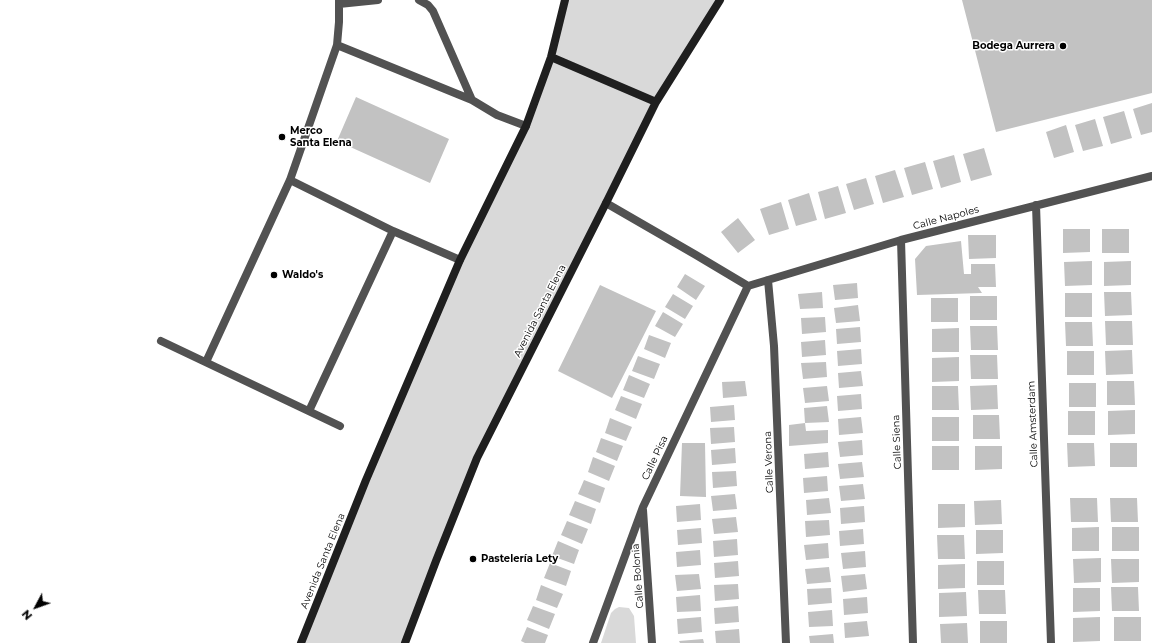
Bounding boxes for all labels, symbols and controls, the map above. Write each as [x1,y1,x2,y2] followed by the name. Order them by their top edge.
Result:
[972,40,1055,52] place label: Bodega Aurrera
[1058,41,1068,51] marker: Bodega Aurrera
[290,125,352,148] place label: Merco Santa Elena
[277,132,287,142] marker: Merco Santa Elena
[912,203,980,233] street label: Calle Napoles
[511,263,569,359] street label: Avenida Santa Elena
[282,269,323,281] place label: Waldo's
[269,270,279,280] marker: Waldo's
[1025,380,1041,468] street label: Calle Amsterdam
[890,415,904,469] street label: Calle Siena
[762,431,776,493] street label: Calle Verona
[640,434,670,482] street label: Calle Pisa
[298,511,348,611] street label: Avenida Santa Elena
[630,543,646,609] street label: Calle Bolonia
[481,553,558,565] place label: Pastelería Lety
[468,554,478,564] marker: Pastelería Lety
[16,587,56,627] north arrow
[19,607,35,623] text: N

